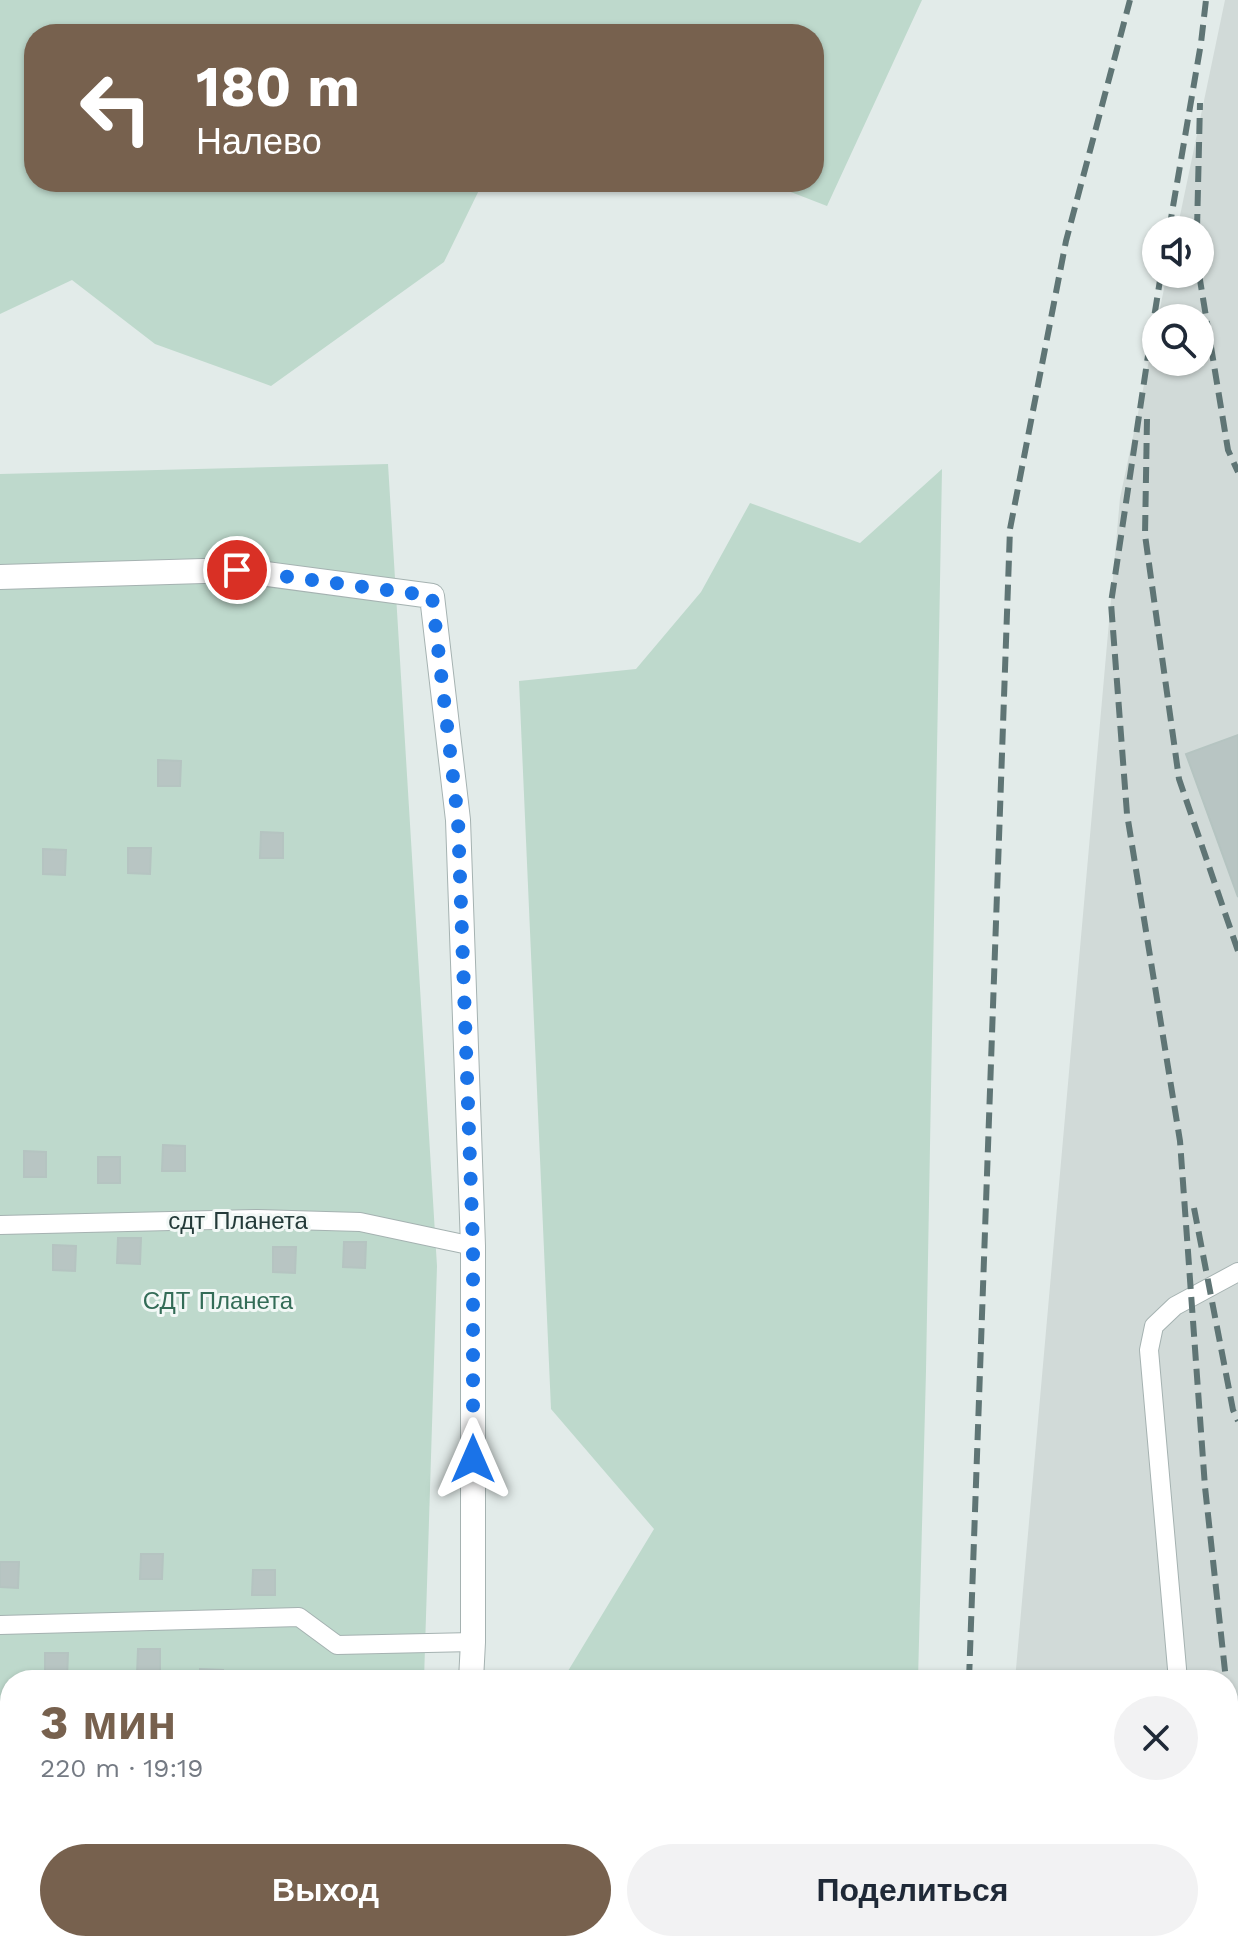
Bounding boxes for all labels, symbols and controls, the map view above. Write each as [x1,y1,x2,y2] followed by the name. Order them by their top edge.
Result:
[196,54,360,120] text: 180 m
[64,56,168,160] icon: left
[196,121,322,163] text: Налево
[1142,216,1214,376] map controls
[1142,216,1214,288] button: sound
[1142,304,1214,376] button: search
[203,536,271,604] pin
[215,548,259,592] icon: arrive
[168,1207,308,1235] street label: сдт Планета
[143,1287,294,1315] park label: СДТ Планета
[431,1417,515,1501] position arrow
[40,1694,176,1751] text: 3 мин
[1114,1696,1198,1780] button: close
[40,1753,203,1783] text: 220 m · 19:19
[40,1844,611,1936] button: Выход
[627,1844,1198,1936] button: Поделиться

